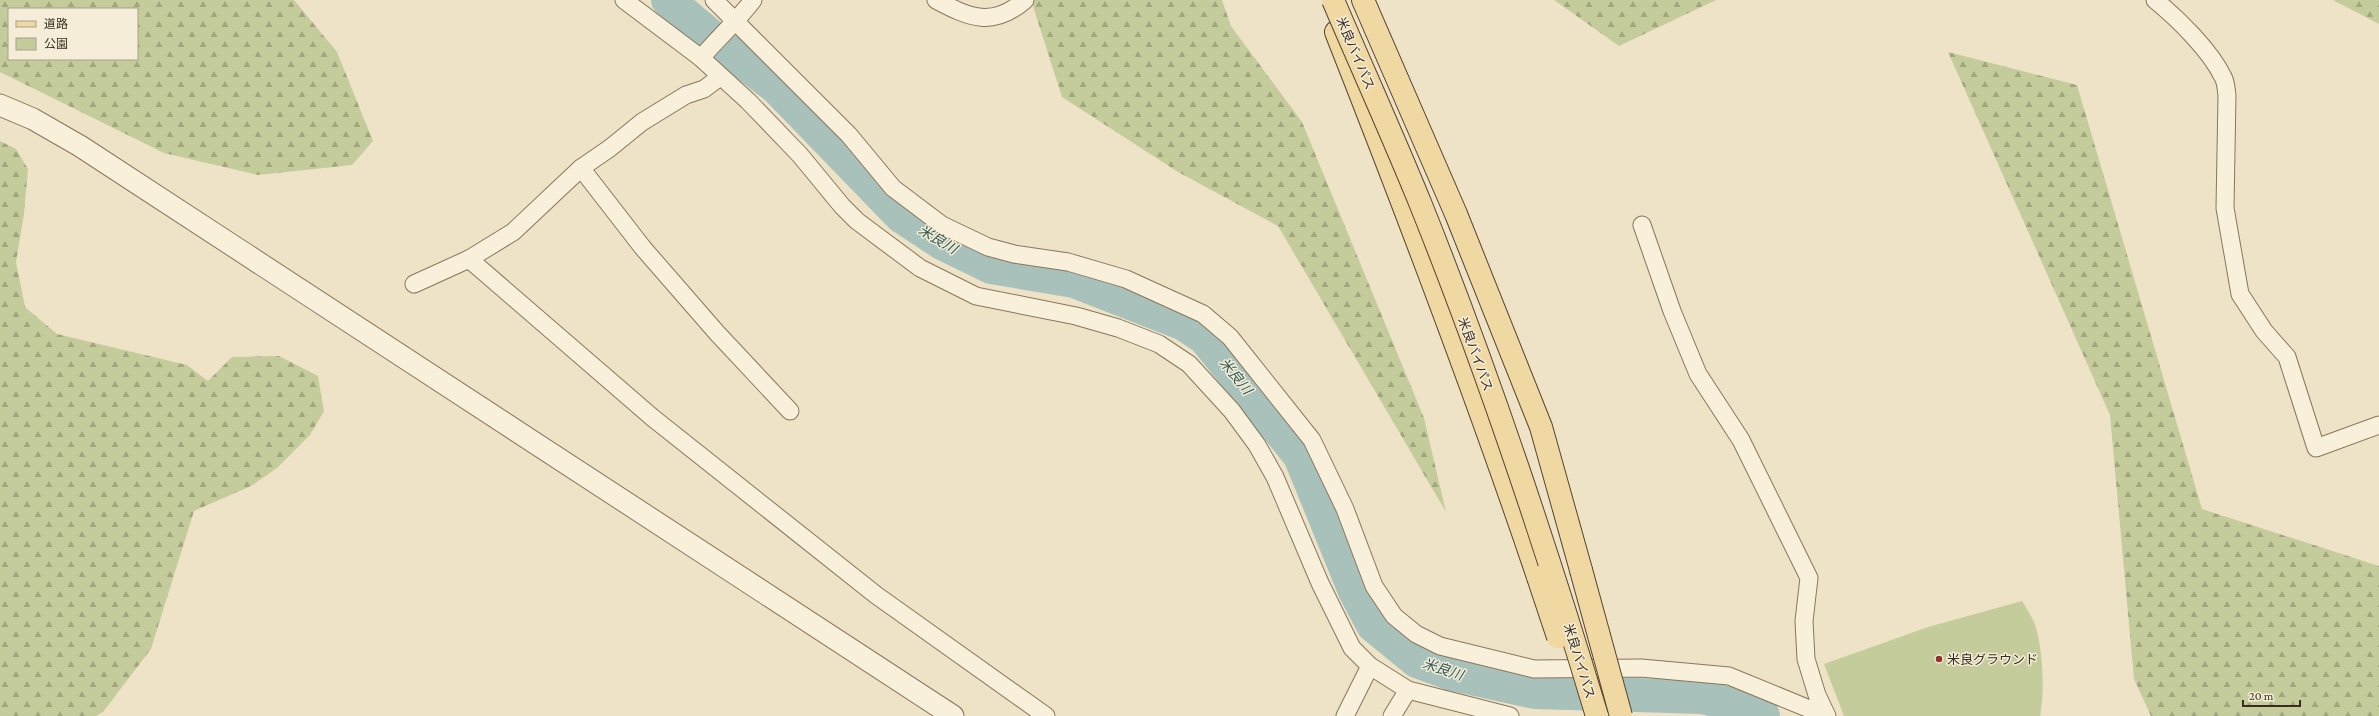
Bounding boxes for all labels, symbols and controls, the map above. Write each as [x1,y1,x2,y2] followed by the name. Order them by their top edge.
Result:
[8,8,138,60] legend
[1333,14,1378,92] street label: 米良バイパス
[44,17,68,31] text: 道路
[44,37,68,51] text: 公園
[916,221,962,258] water label: 米良川
[1455,315,1496,393] street label: 米良バイパス
[1217,355,1257,399] water label: 米良川
[1561,622,1598,701] street label: 米良バイパス
[1947,652,2038,667] place label: 米良グラウンド
[1934,654,1944,664] marker: 米良グラウンド
[1421,655,1467,684] water label: 米良川
[2243,682,2300,708] scale bar
[2249,689,2274,703] text: 20 m

